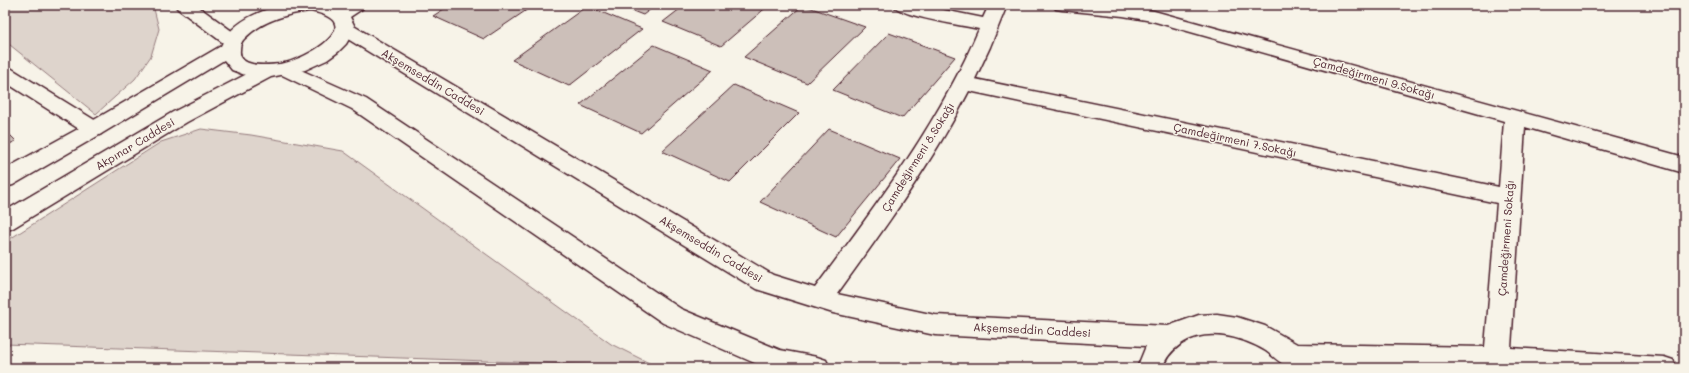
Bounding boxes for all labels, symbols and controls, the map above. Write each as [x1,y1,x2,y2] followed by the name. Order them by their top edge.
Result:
[379,45,488,118] street label: Akşemseddin Caddesi
[1311,53,1437,102] street label: Çamdeğirmeni 9.Sokağı
[878,99,957,214] street label: Çamdeğirmeni 8.Sokağı
[92,114,177,173] street label: Akpınar Caddesi
[1172,119,1298,160] street label: Çamdeğirmeni 7.Sokağı
[1494,179,1517,297] street label: Çamdeğirmeni Sokağı
[657,212,766,285] street label: Akşemseddin Caddesi
[973,319,1091,340] street label: Akşemseddin Caddesi

